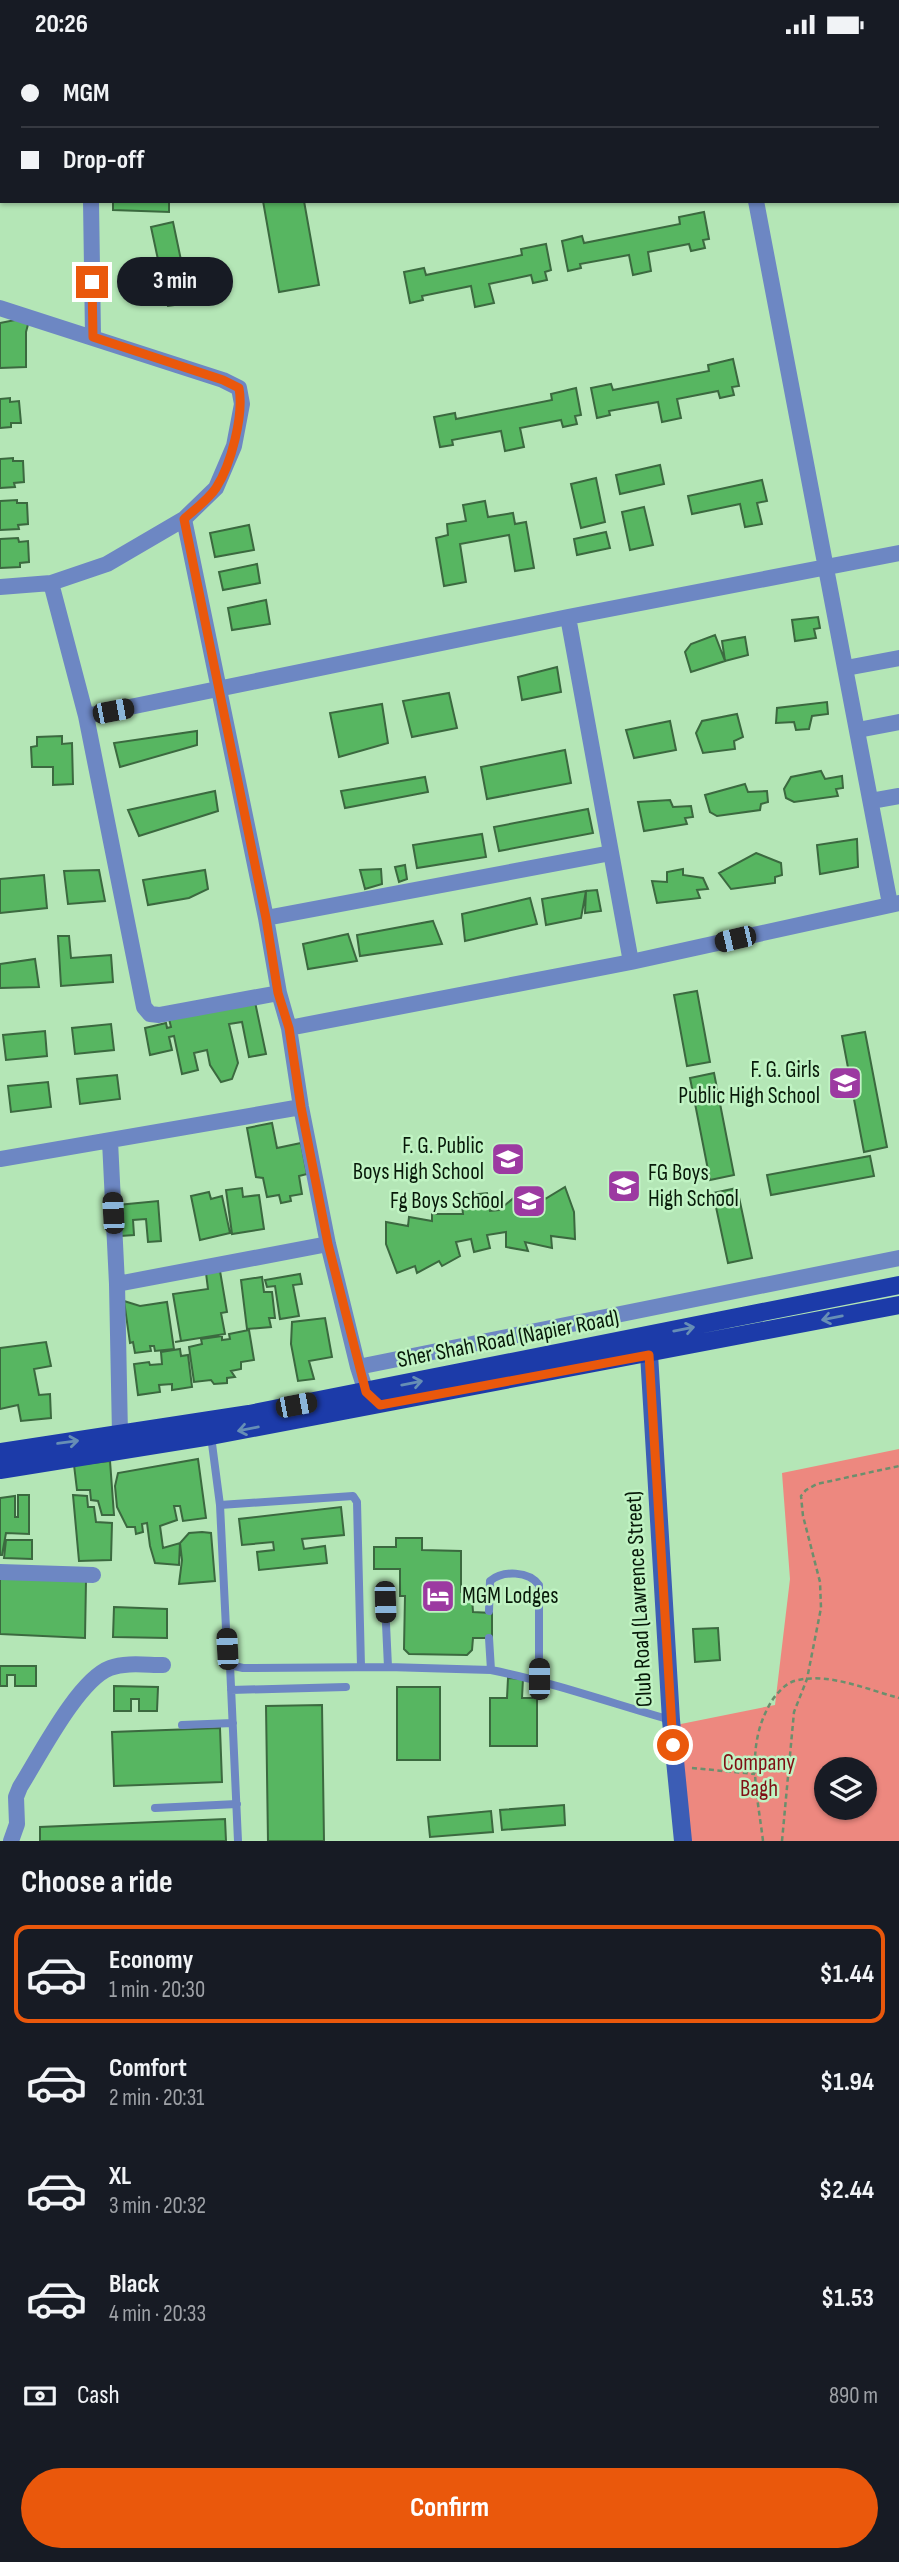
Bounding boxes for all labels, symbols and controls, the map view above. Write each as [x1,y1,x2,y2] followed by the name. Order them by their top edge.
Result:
[35,9,88,40] text: 20:26
[63,78,110,109] text: MGM
[63,145,144,176] text: Drop-off
[116,257,232,307] callout: 3 min
[76,266,108,298] route end
[153,267,197,295] text: 3 min
[91,697,136,725] car
[713,924,758,954] car
[678,1056,820,1110] place label: F. G. Girls Public High School
[826,1064,864,1102] school or university icon: F. G. Girls Public High School
[353,1132,484,1186] place label: F. G. Public Boys High School
[489,1140,527,1178] school or university icon: F. G. Public Boys High School
[648,1159,739,1213] place label: FG Boys High School
[605,1167,643,1205] school or university icon: FG Boys High School
[510,1182,548,1220] school or university icon: Fg Boys School
[390,1187,504,1215] place label: Fg Boys School
[102,1191,125,1235] car
[395,1304,621,1374] street label: Sher Shah Road (Napier Road)
[821,1312,844,1326] one-way arrow
[672,1321,695,1335] one-way arrow
[400,1375,423,1389] one-way arrow
[274,1391,319,1419] car
[237,1423,259,1437] one-way arrow
[56,1436,78,1449] one-way arrow
[619,1490,659,1708] street label: Club Road (Lawrence Street)
[419,1577,457,1615] hotel icon: MGM Lodges
[374,1581,397,1623] car
[462,1582,559,1610] place label: MGM Lodges
[216,1627,239,1671] car
[529,1658,550,1700] car
[657,1729,689,1761] route start
[723,1749,795,1803] park label: Company Bagh
[814,1757,877,1820] map controls
[814,1757,877,1820] button: layers
[21,1863,173,1902] text: Choose a ride
[25,1943,88,2006] icon: car
[109,1945,193,1976] text: Economy
[820,1959,874,1990] text: $1.44
[109,1976,205,2004] text: 1 min · 20:30
[25,2051,88,2114] icon: car
[109,2053,187,2084] text: Comfort
[820,2067,874,2098] text: $1.94
[109,2084,204,2112] text: 2 min · 20:31
[25,2159,88,2222] icon: car
[109,2161,131,2192] text: XL
[819,2175,874,2206] text: $2.44
[109,2192,206,2220] text: 3 min · 20:32
[25,2267,88,2330] icon: car
[109,2269,159,2300] text: Black
[821,2283,874,2314] text: $1.53
[109,2300,206,2328] text: 4 min · 20:33
[21,2377,59,2415] icon: cash
[77,2380,120,2411] text: Cash
[829,2382,878,2410] text: 890 m
[21,2468,878,2548] button: Confirm

